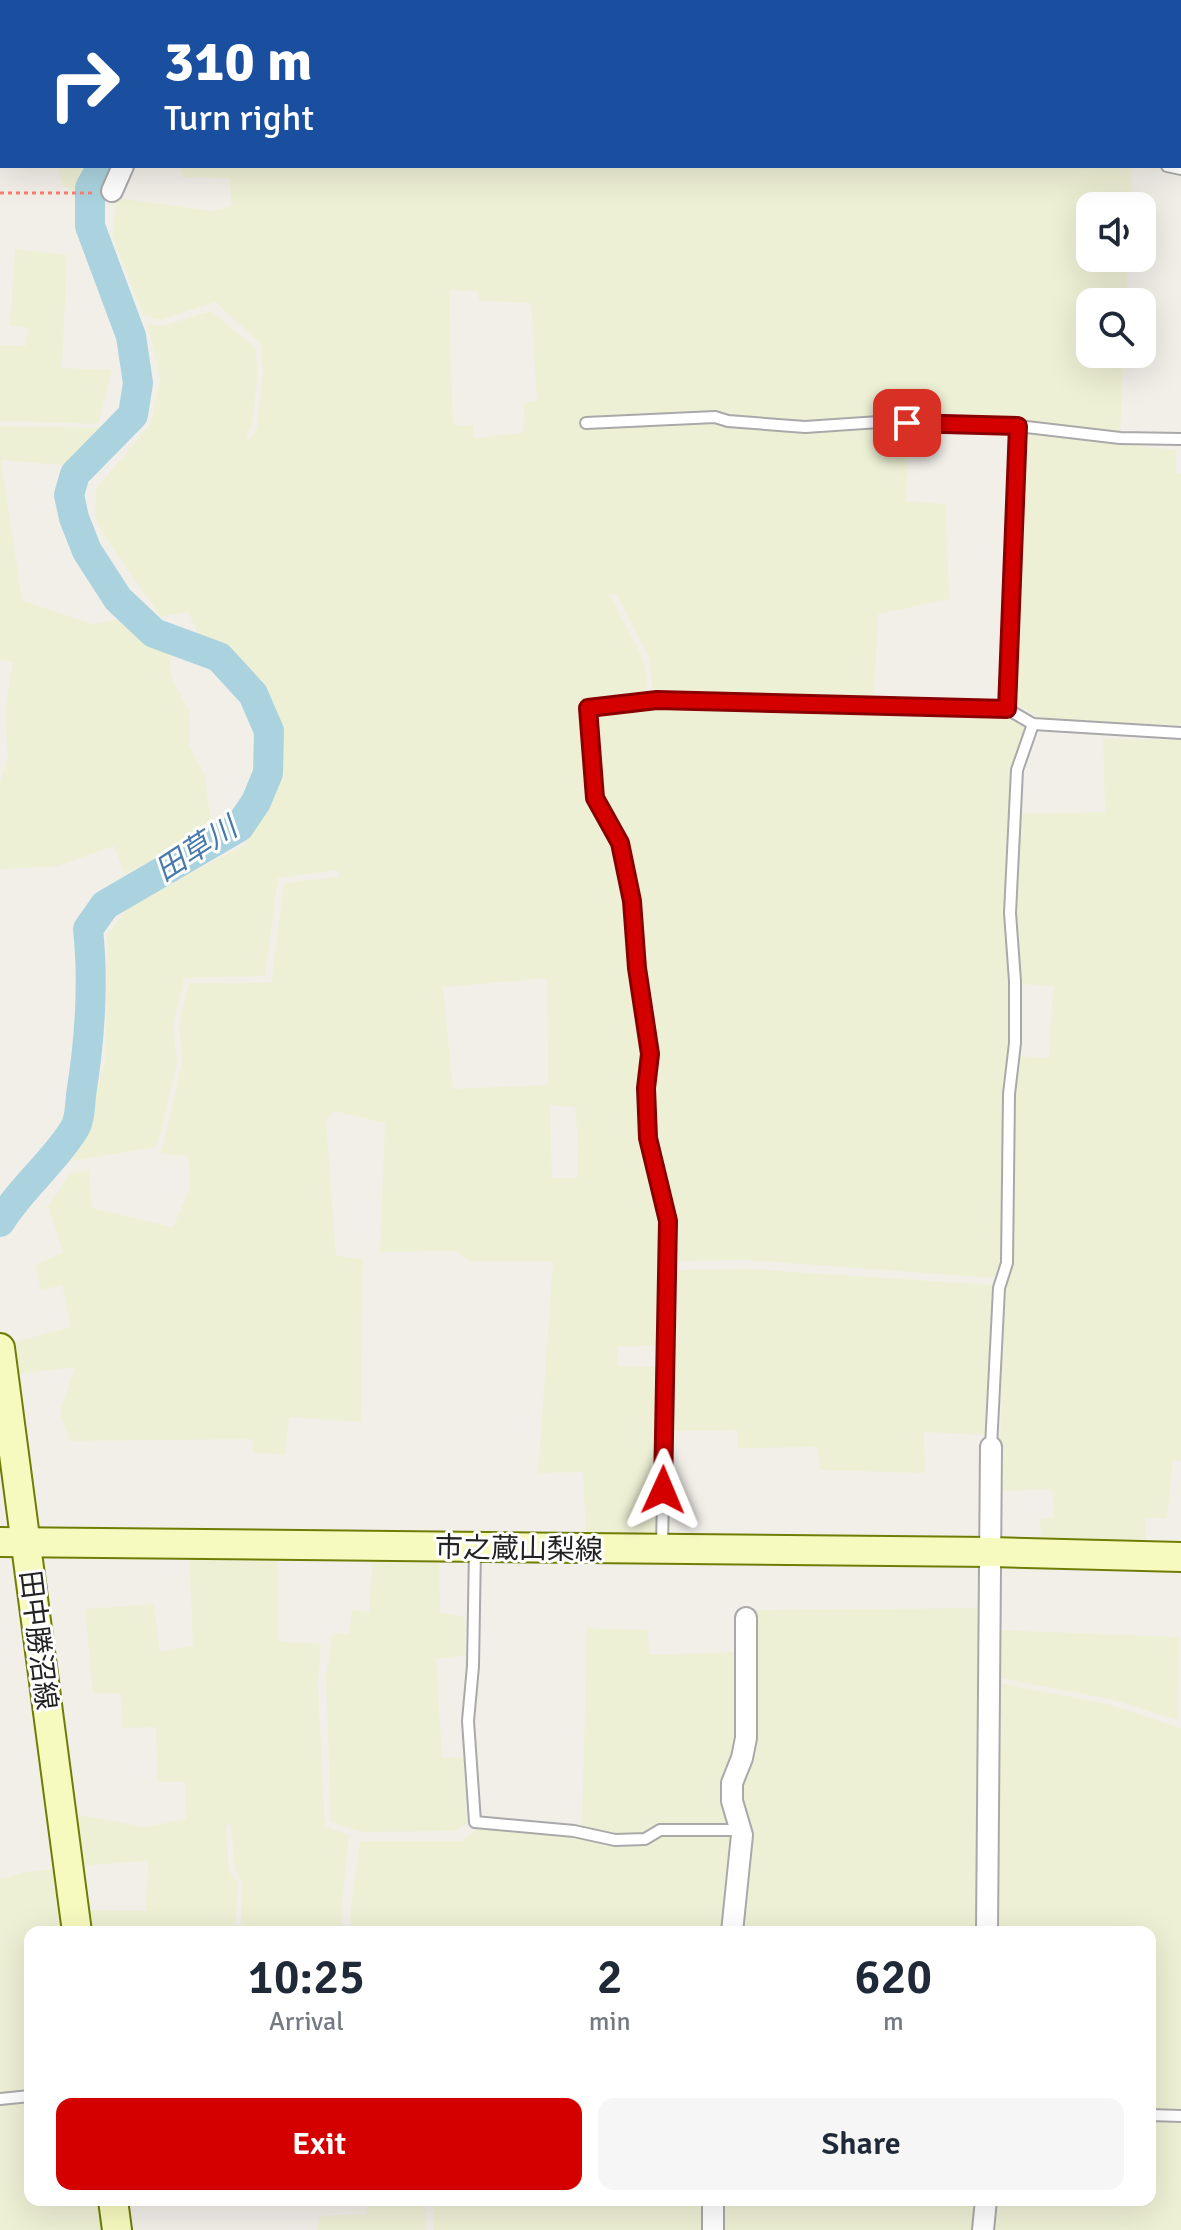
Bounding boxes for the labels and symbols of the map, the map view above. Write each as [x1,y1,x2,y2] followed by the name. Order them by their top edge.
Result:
[873,389,941,457] pin
[148,808,247,889] water label: 田草川
[621,1448,705,1532] position arrow
[435,1531,603,1567] street label: 市之蔵山梨線
[13,1569,63,1712] street label: 田中勝沼線

